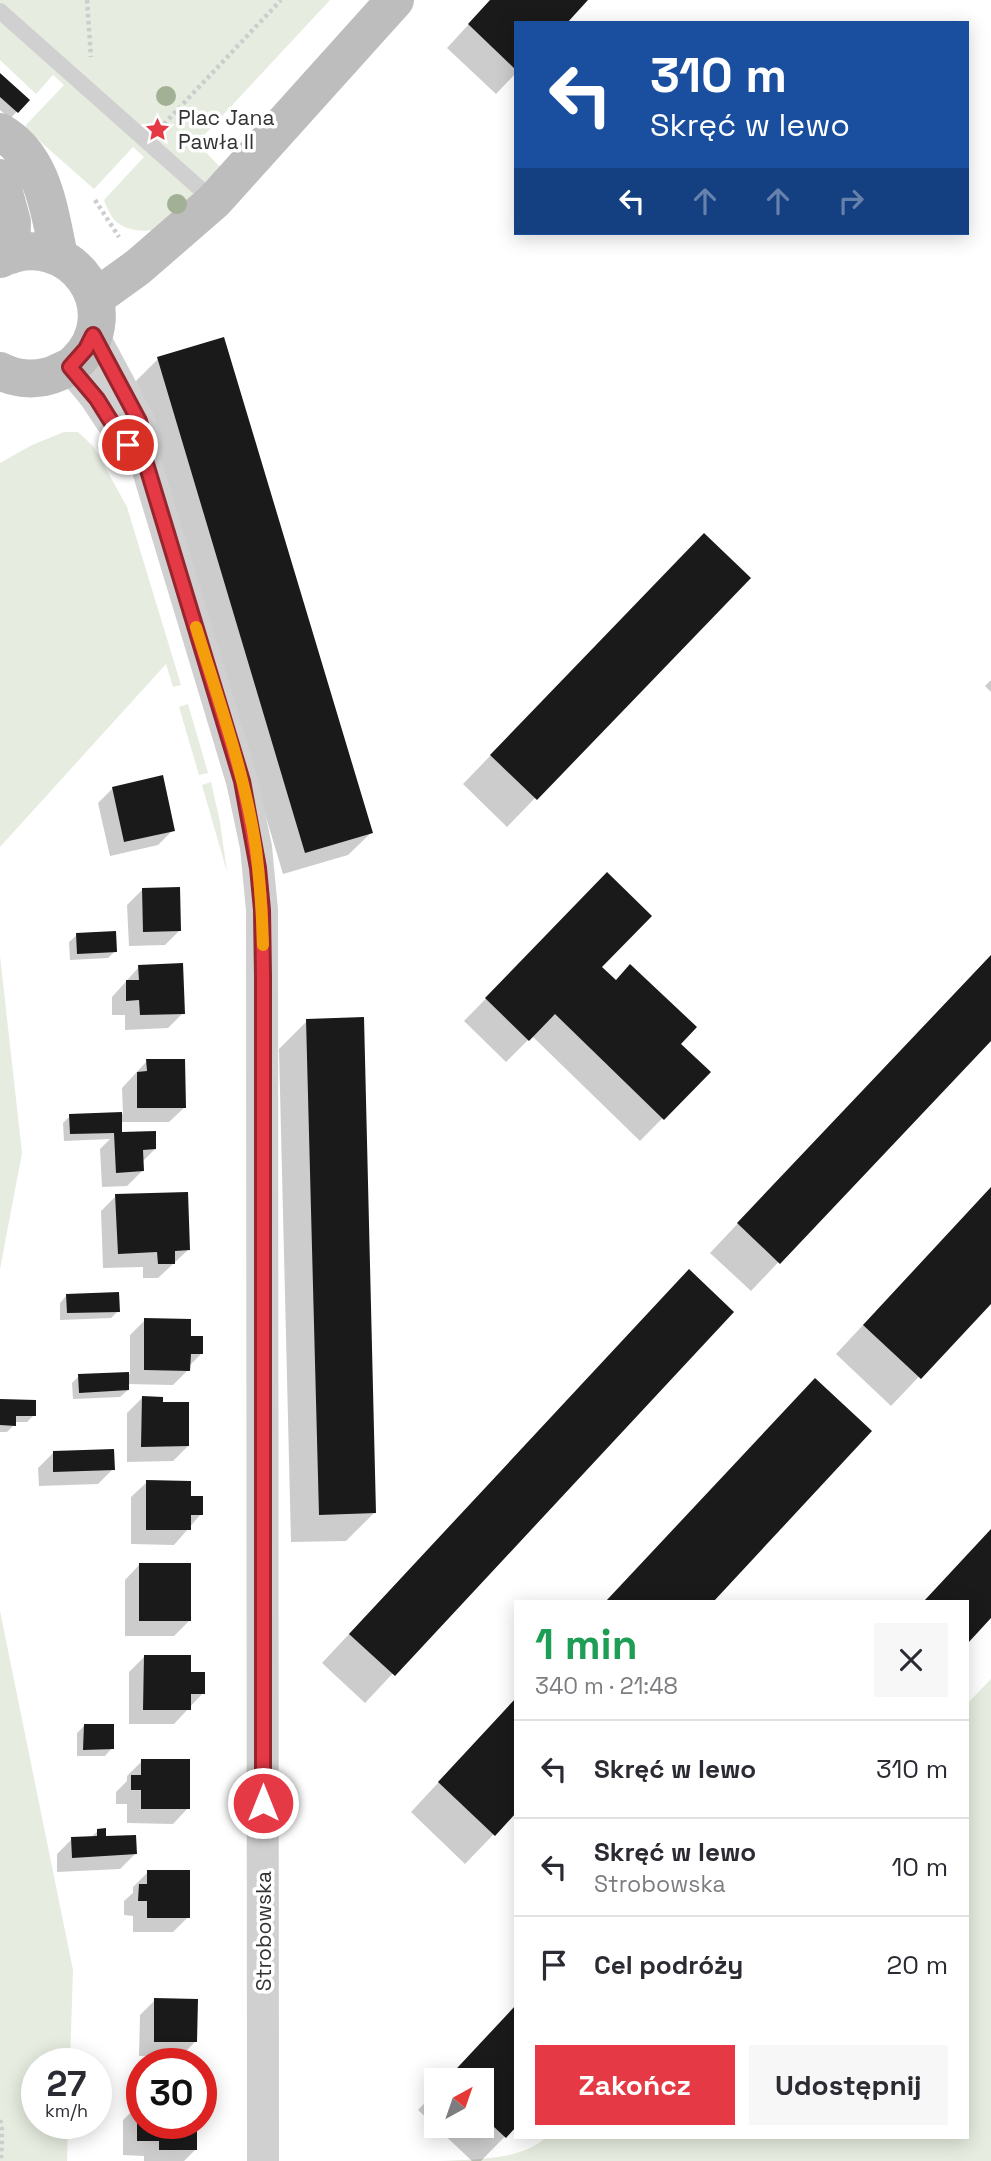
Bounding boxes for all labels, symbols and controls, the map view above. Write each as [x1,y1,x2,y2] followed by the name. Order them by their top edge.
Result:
[650,44,787,106] text: 310 m
[535,49,626,140] icon: left
[178,104,274,155] place label: Plac Jana Pawła II
[650,105,850,145] text: Skręć w lewo
[144,115,172,143] place icon: Plac Jana Pawła II
[613,182,651,220] icon: left
[686,182,724,220] icon: ahead
[759,182,797,220] icon: ahead
[832,182,870,220] icon: right
[98,415,158,475] pin
[109,426,147,464] icon: arrive
[535,1618,638,1671] text: 1 min
[874,1623,948,1697] button: close
[535,1671,678,1701] text: 340 m · 21:48
[535,1750,573,1788] icon: left
[594,1752,756,1786] text: Skręć w lewo
[876,1752,948,1786] text: 310 m
[226,1766,300,1840] position arrow
[594,1835,756,1869] text: Skręć w lewo
[535,1848,573,1886] icon: left
[891,1850,948,1884] text: 10 m
[594,1869,726,1899] text: Strobowska
[250,1871,277,1991] street label: Strobowska
[535,1946,573,1984] icon: arrive
[594,1948,743,1982] text: Cel podróży
[887,1948,948,1982] text: 20 m
[535,2045,735,2125] button: Zakończ
[749,2045,948,2125] button: Udostępnij
[126,2048,217,2139] speed limit sign: 30
[47,2062,86,2106] text: 27
[424,2068,494,2138] north arrow
[424,2068,494,2138] map controls
[45,2099,88,2122] text: km/h

